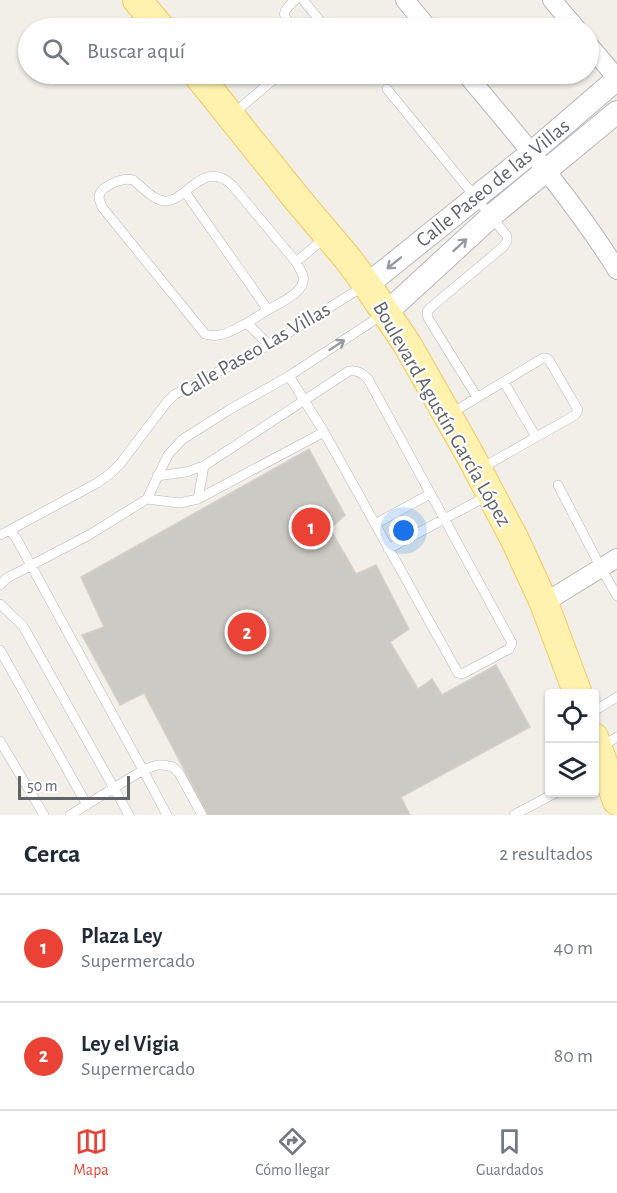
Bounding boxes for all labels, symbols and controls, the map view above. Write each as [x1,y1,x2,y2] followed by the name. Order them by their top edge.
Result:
[18,18,599,84] search box
[39,35,72,68] icon: search
[87,40,185,62] text: Buscar aquí
[412,115,574,251] street label: Calle Paseo de las Villas
[453,238,468,252] one-way arrow
[386,257,402,270] one-way arrow
[176,298,334,402] street label: Calle Paseo Las Villas
[369,298,515,530] street label: Boulevard Agustín García López
[329,338,346,351] one-way arrow
[292,504,330,550] pin: 1
[389,516,418,545] your location
[228,610,266,654] pin: 2
[545,689,599,797] map controls
[545,689,599,743] button: locate
[545,743,599,797] button: layers
[18,773,130,800] scale bar
[27,778,58,794] text: 50 m
[24,841,81,867] text: Cerca
[499,844,593,864] text: 2 resultados
[81,925,162,947] text: Plaza Ley
[40,938,47,958] text: 1
[554,938,593,958] text: 40 m
[81,951,195,971] text: Supermercado
[81,1033,179,1055] text: Ley el Vigia
[39,1046,48,1066] text: 2
[554,1046,593,1066] text: 80 m
[81,1059,195,1079] text: Supermercado
[73,1125,109,1180] tab: Mapa
[255,1125,329,1180] tab: Cómo llegar
[476,1125,544,1180] tab: Guardados

